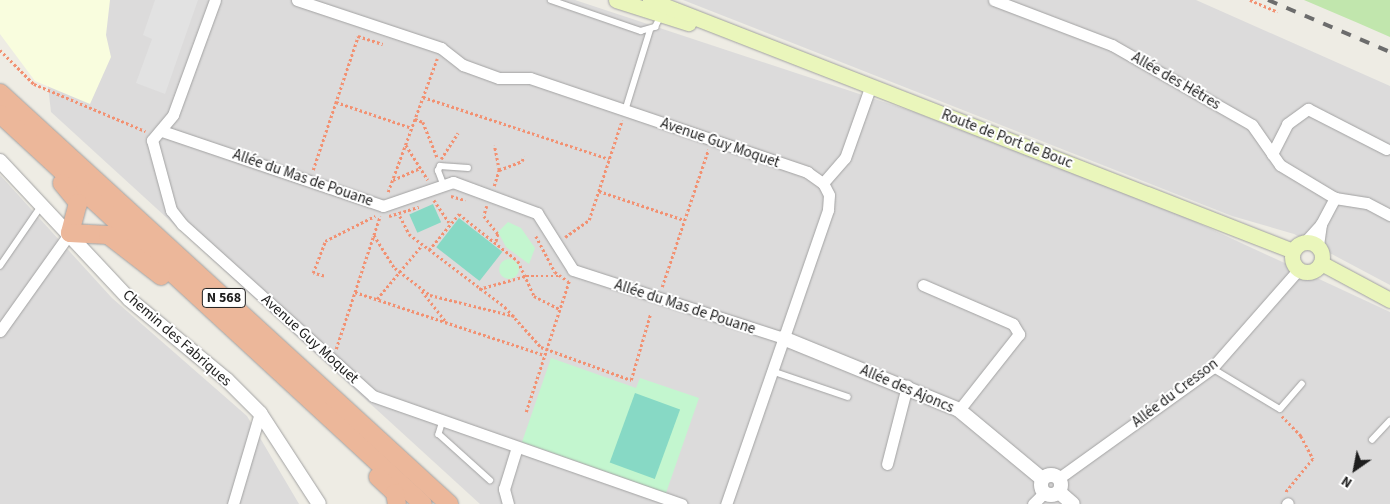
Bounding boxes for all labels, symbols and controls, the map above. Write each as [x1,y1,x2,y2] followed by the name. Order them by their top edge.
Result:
[1128,48,1224,114] street label: Allée des Hêtres
[939,106,1075,172] street label: Route de Port de Bouc
[658,114,782,172] street label: Avenue Guy Moquet
[230,146,376,210] street label: Allée du Mas de Pouane
[612,276,758,338] street label: Allée du Mas de Pouane
[119,286,235,390] street label: Chemin des Fabriques
[202,286,246,310] road number: N 568
[258,291,362,387] street label: Avenue Guy Moquet
[1128,355,1222,431] street label: Allée du Cresson
[857,361,957,417] street label: Allée des Ajoncs
[1330,444,1380,494] north arrow
[1337,471,1356,493] text: N

